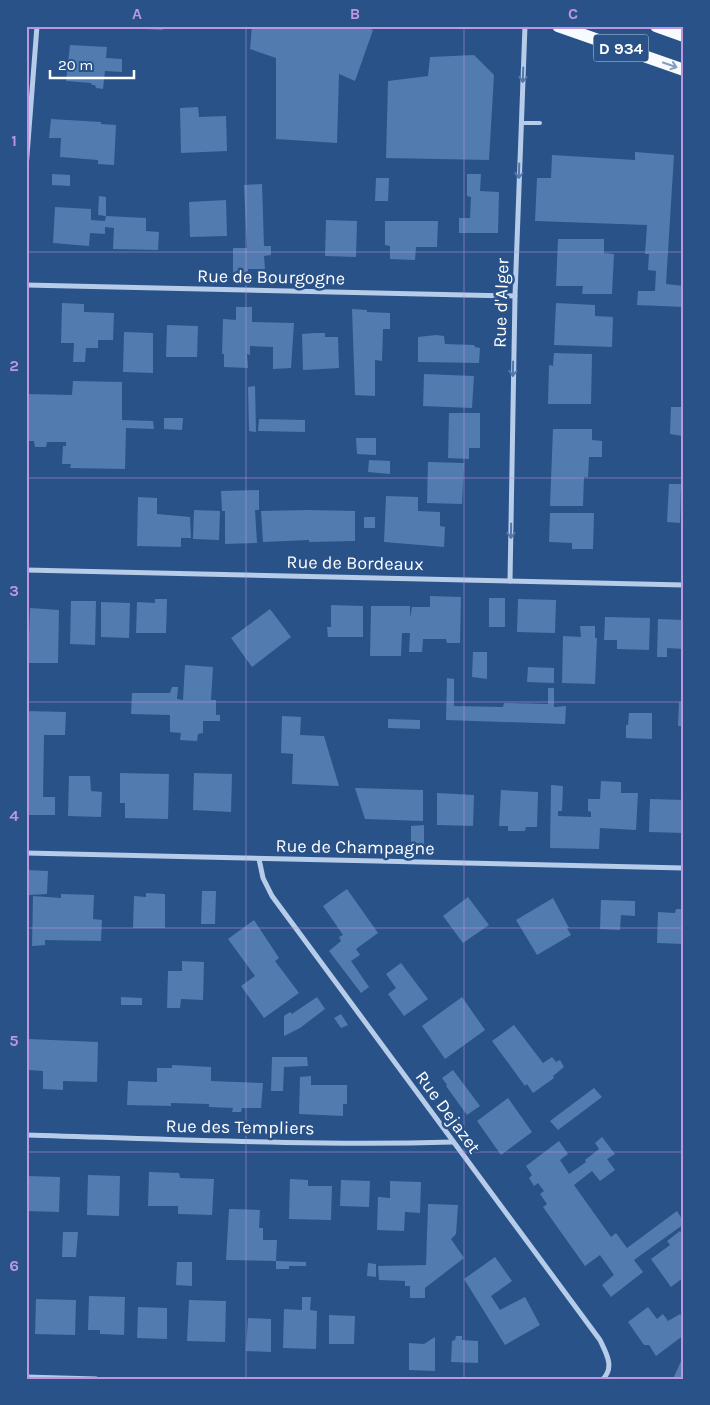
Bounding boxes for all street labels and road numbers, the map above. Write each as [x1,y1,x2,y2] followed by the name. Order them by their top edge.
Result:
[594,34,648,62] road number: D 934
[488,257,514,348] street label: Rue d'Alger
[197,265,345,289] street label: Rue de Bourgogne
[286,551,424,575] street label: Rue de Bordeaux
[275,835,435,859] street label: Rue de Champagne
[411,1066,485,1158] street label: Rue Dejazet
[165,1115,315,1139] street label: Rue des Templiers

